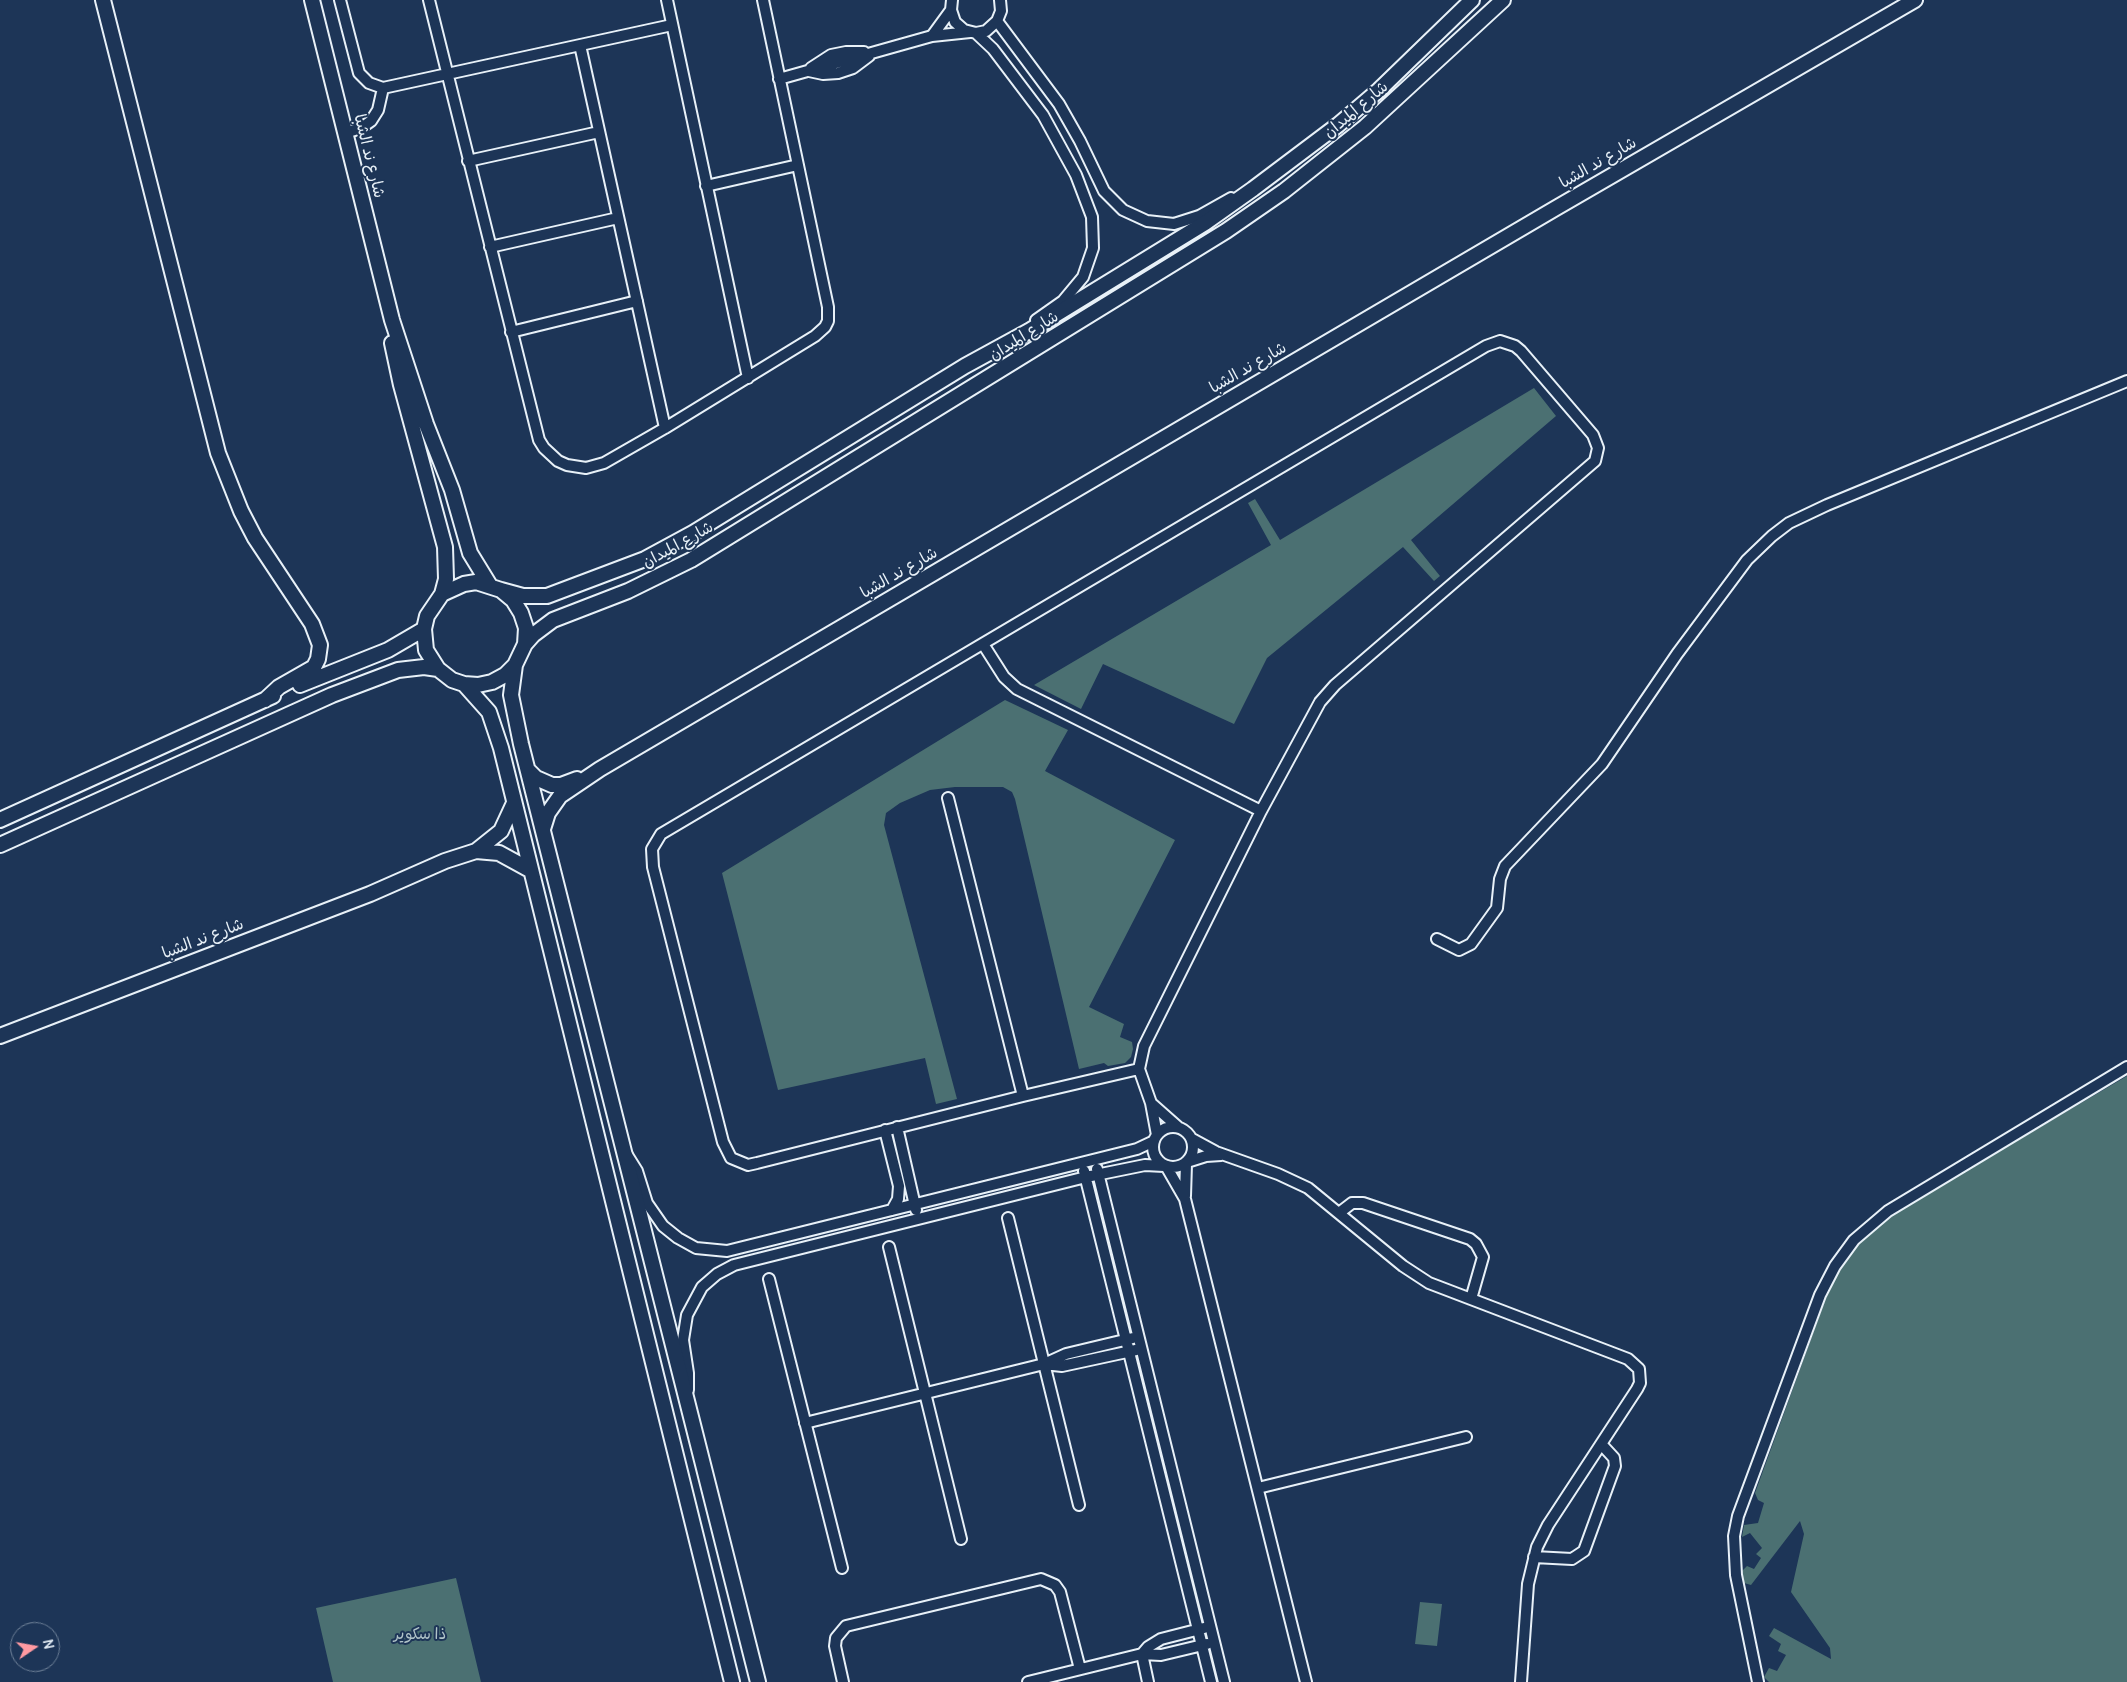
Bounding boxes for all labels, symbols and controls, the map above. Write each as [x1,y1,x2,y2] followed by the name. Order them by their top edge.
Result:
[1320,77,1392,143] street label: شارع الميدان
[349,112,389,200] street label: شارع ند الشبا
[1556,133,1640,193] street label: شارع ند الشبا
[986,307,1062,365] street label: شارع الميدان
[1206,338,1290,398] street label: شارع ند الشبا
[639,518,717,572] street label: شارع الميدان
[857,543,941,603] street label: شارع ند الشبا
[160,915,246,963] street label: شارع ند الشبا
[10,1622,60,1672] north arrow
[394,1624,446,1644] park label: ذا سكوير
[39,1637,59,1651] text: N

